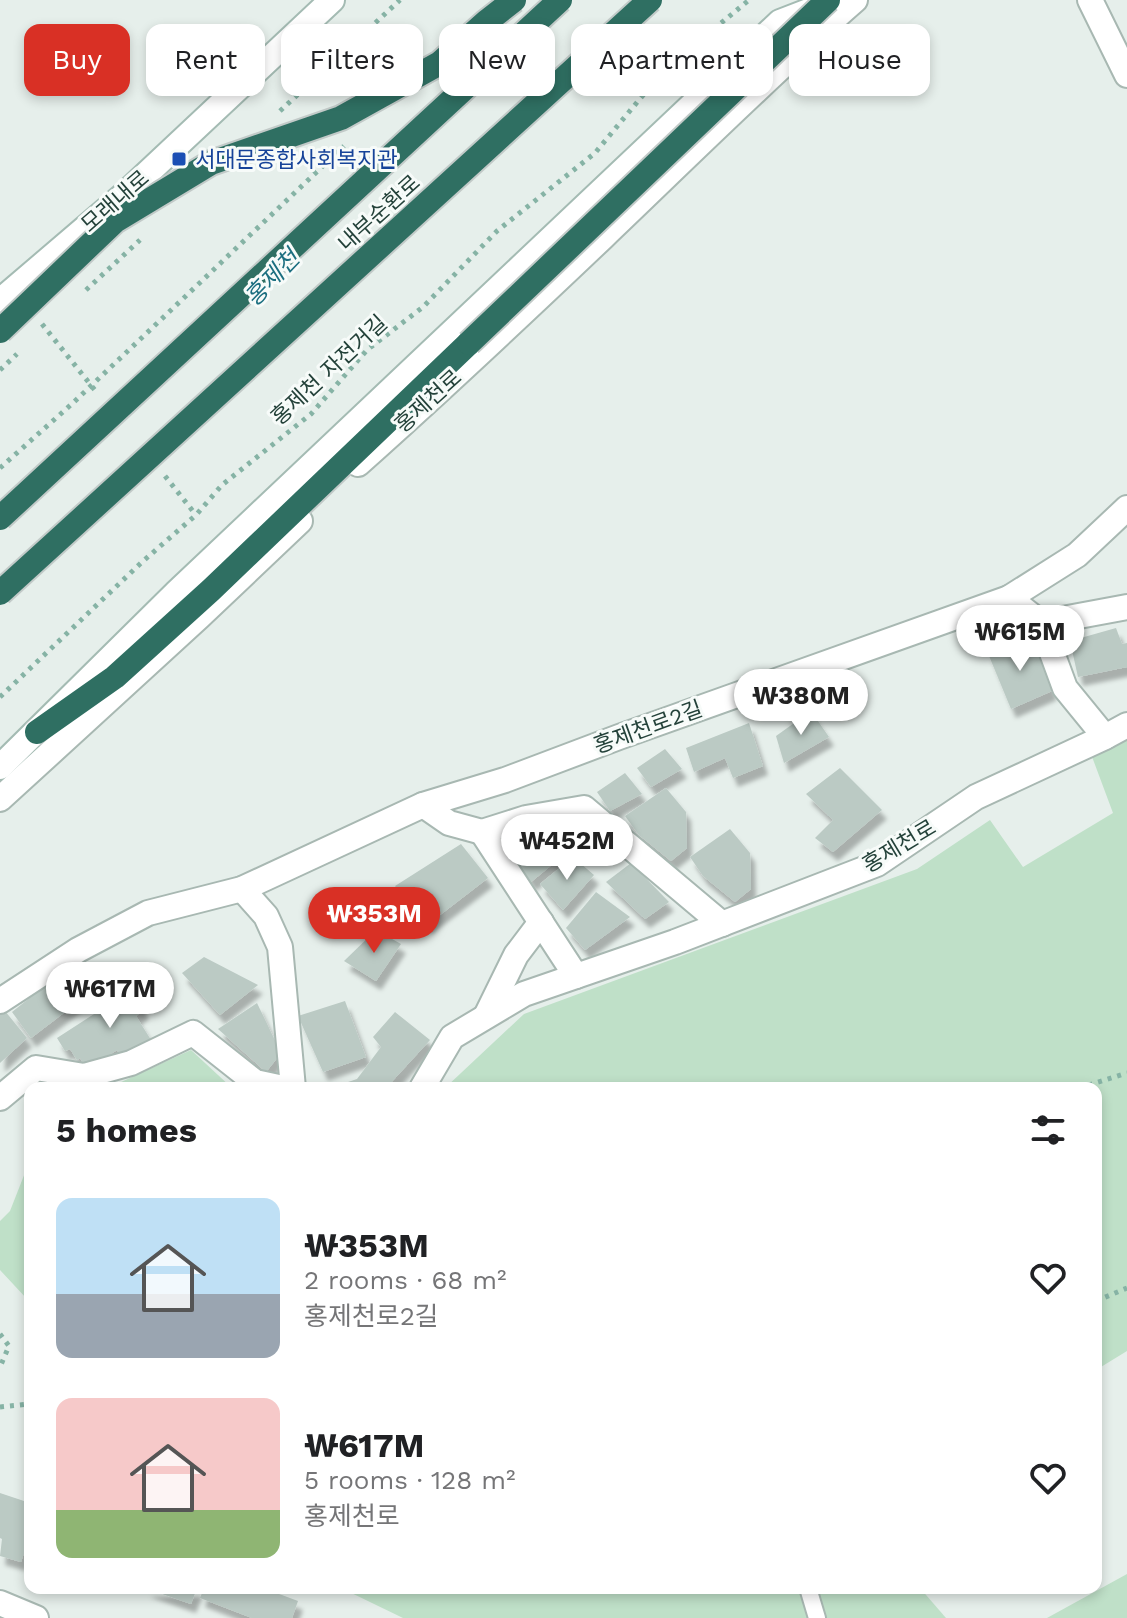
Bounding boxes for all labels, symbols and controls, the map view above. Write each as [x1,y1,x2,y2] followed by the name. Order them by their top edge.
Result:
[24,24,130,96] chip: Buy
[146,24,265,96] chip: Rent
[281,24,423,96] chip: Filters
[439,24,555,96] chip: New
[571,24,773,96] chip: Apartment
[789,24,930,96] chip: House
[195,147,397,172] place label: 서대문종합사회복지관
[170,150,188,168] marker: 서대문종합사회복지관
[76,165,154,237] street label: 모래내로
[333,170,425,256] street label: 내부순환로
[239,242,307,312] water label: 홍제천
[266,310,392,430] street label: 홍제천 자전거길
[390,365,466,437] street label: 홍제천로
[964,605,1076,673] pin: ₩615M
[974,616,1066,646] text: ₩615M
[745,669,857,737] pin: ₩380M
[752,680,850,710] text: ₩380M
[590,696,706,758] street label: 홍제천로2길
[511,814,623,882] pin: ₩452M
[858,814,940,878] street label: 홍제천로
[519,825,615,855] text: ₩452M
[318,887,430,955] pin: ₩353M
[326,898,422,928] text: ₩353M
[54,962,166,1030] pin: ₩617M
[64,973,156,1003] text: ₩617M
[1026,1108,1070,1152] icon: filters
[56,1110,197,1150] text: 5 homes
[304,1225,429,1265] text: ₩353M
[120,1230,216,1326] icon: home
[1026,1256,1070,1300] icon: heart
[304,1265,506,1295] text: 2 rooms · 68 m²
[304,1301,439,1331] text: 홍제천로2길
[304,1425,425,1465] text: ₩617M
[120,1430,216,1526] icon: home
[1026,1456,1070,1500] icon: heart
[304,1465,515,1495] text: 5 rooms · 128 m²
[304,1501,400,1531] text: 홍제천로

